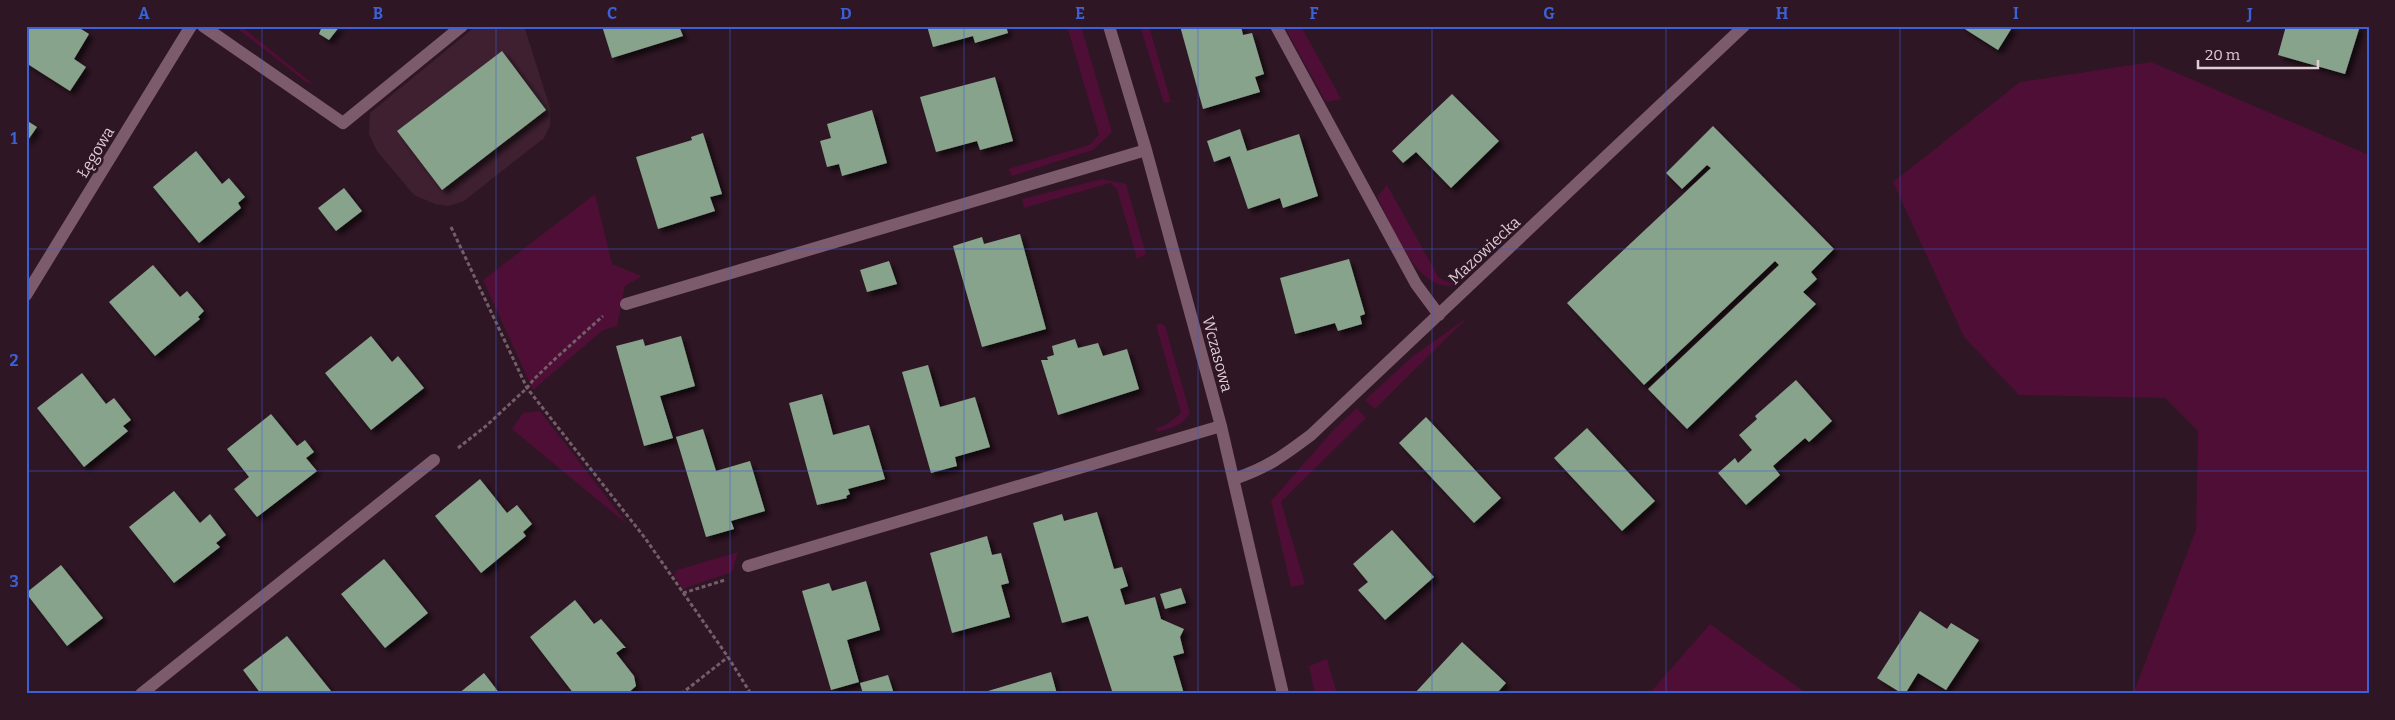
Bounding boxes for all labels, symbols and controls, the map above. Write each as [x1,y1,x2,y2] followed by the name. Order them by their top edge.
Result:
[138,4,150,23] text: A
[373,4,383,23] text: B
[607,4,617,23] text: C
[840,4,852,23] text: D
[1075,4,1085,23] text: E
[1310,4,1319,23] text: F
[1543,4,1555,23] text: G
[1776,4,1789,23] text: H
[2013,4,2019,23] text: I
[2246,4,2253,23] text: J
[2198,38,2318,70] scale bar
[2205,46,2241,64] text: 20 m
[73,123,118,181] street label: Łęgowa
[11,129,18,148] text: 1
[1445,212,1524,288] street label: Mazowiecka
[1198,314,1237,394] street label: Wczasowa
[9,351,19,370] text: 2
[9,572,19,591] text: 3

